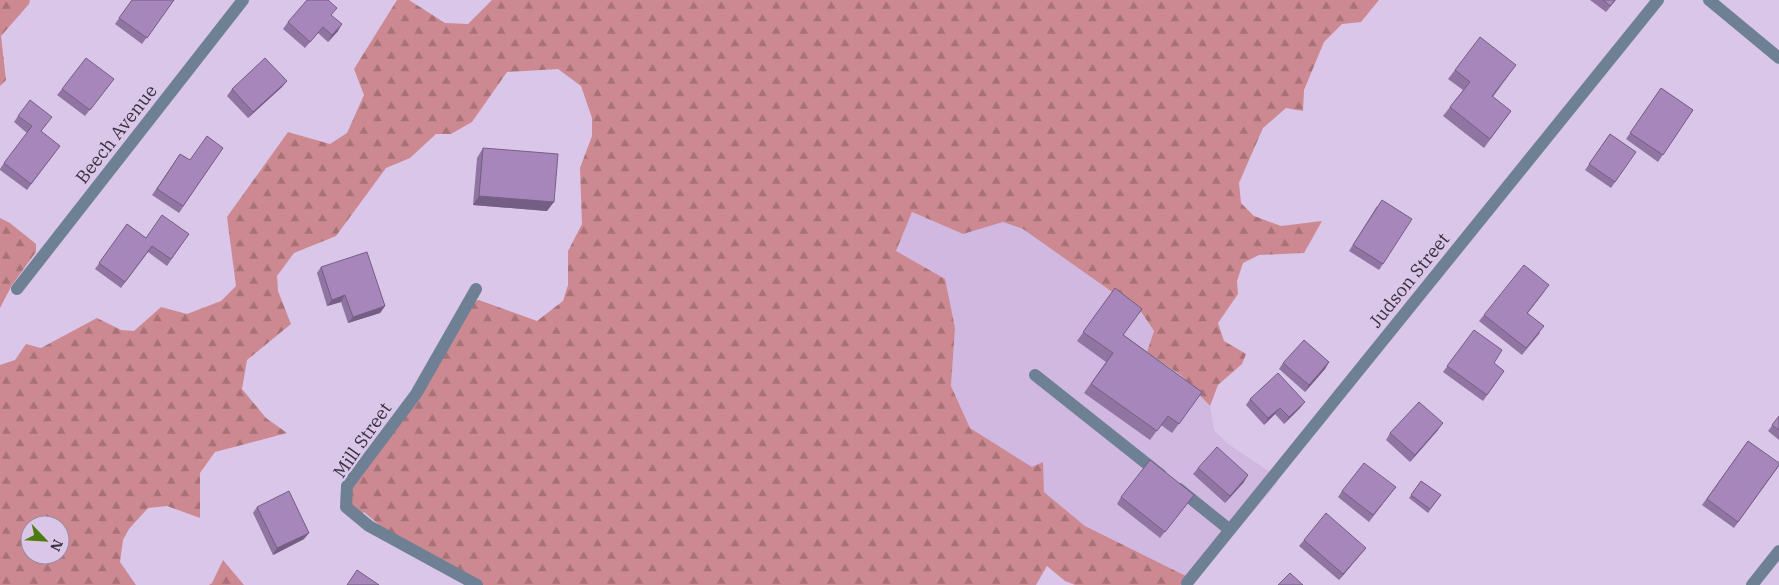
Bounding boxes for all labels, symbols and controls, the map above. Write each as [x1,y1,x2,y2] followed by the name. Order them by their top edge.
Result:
[70,80,162,188] street label: Beech Avenue
[1364,228,1454,332] street label: Judson Street
[328,398,396,482] street label: Mill Street
[20,515,70,565] north arrow
[46,537,67,554] text: N

